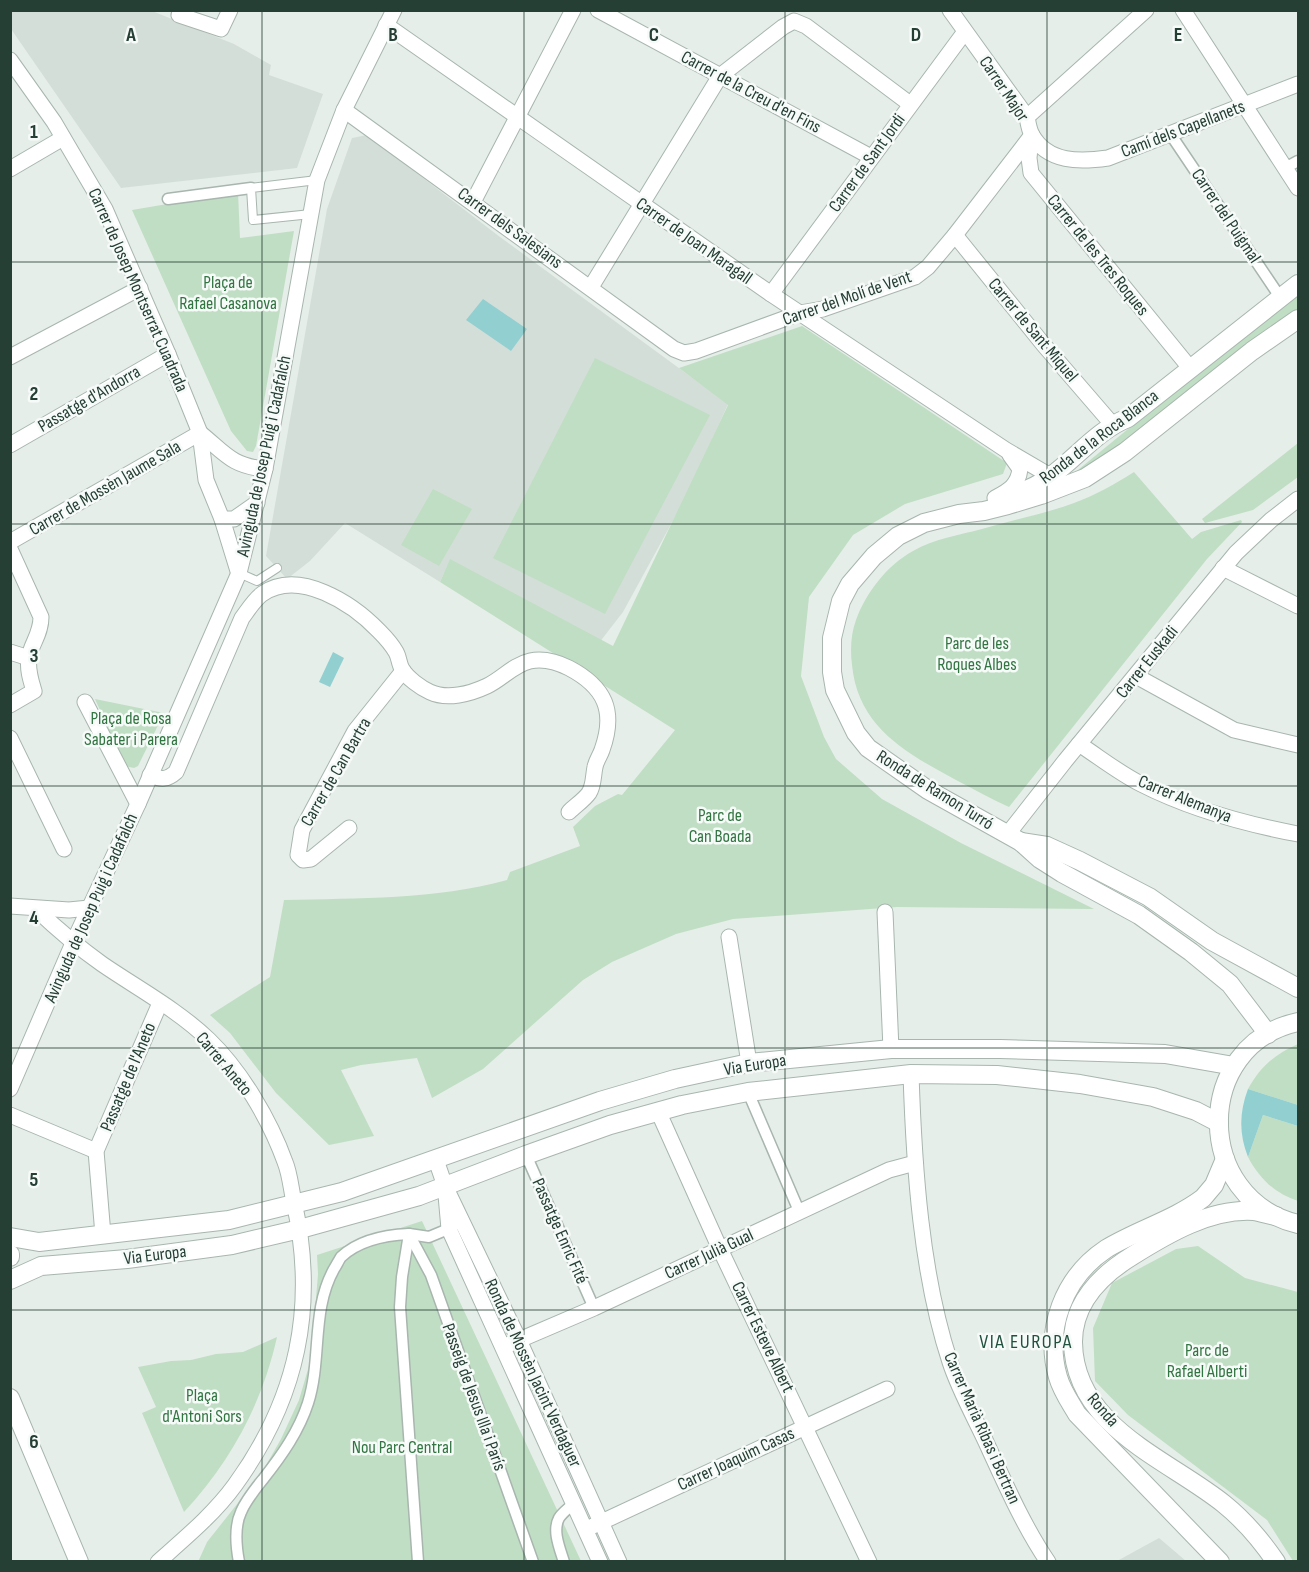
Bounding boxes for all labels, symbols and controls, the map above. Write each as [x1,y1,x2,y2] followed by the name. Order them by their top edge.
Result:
[125,23,136,47] text: A
[388,23,398,47] text: B
[649,23,659,47] text: C
[911,23,921,47] text: D
[1174,23,1182,47] text: E
[678,46,824,138] street label: Carrer de la Creu d'en Fins
[975,52,1033,126] street label: Carrer Major
[1118,96,1248,162] street label: Camí dels Capellanets
[824,110,910,216] street label: Carrer de Sant Jordi
[30,120,38,144] text: 1
[1187,165,1265,267] street label: Carrer del Puigmal
[454,183,566,273] street label: Carrer dels Salesians
[84,185,192,395] street label: Carrer de Josep Montserrat Cuadrada
[1043,190,1153,320] street label: Carrer de les Tres Roques
[632,193,756,289] street label: Carrer de Joan Maragall
[780,266,915,330] street label: Carrer del Molí de Vent
[179,272,277,314] park label: Plaça de Rafael Casanova
[984,274,1082,386] street label: Carrer de Sant Miquel
[232,354,296,559] street label: Avinguda de Josep Puig i Cadafalch
[34,361,144,437] street label: Passatge d'Andorra
[30,382,38,406] text: 2
[1035,385,1163,489] street label: Ronda de la Roca Blanca
[25,436,185,540] street label: Carrer de Mossèn Jaume Sala
[1112,622,1182,702] street label: Carrer Euskadi
[937,633,1017,675] park label: Parc de les Roques Albes
[30,644,39,668] text: 3
[84,708,178,750] park label: Plaça de Rosa Sabater i Parera
[296,714,376,830] street label: Carrer de Can Bartra
[873,746,997,834] street label: Ronda de Ramon Turró
[1135,771,1235,827] street label: Carrer Alemanya
[689,805,751,847] park label: Parc de Can Boada
[39,810,142,1007] street label: Avinguda de Josep Puig i Cadafalch
[29,906,39,930] text: 4
[96,1019,160,1135] street label: Passatge de l'Aneto
[191,1028,257,1100] street label: Carrer Aneto
[722,1050,788,1080] street label: Via Europa
[30,1168,39,1192] text: 5
[527,1175,593,1287] street label: Passatge Enric Fité
[661,1224,757,1284] street label: Carrer Julià Gual
[123,1241,188,1269] street label: Via Europa
[480,1275,586,1471] street label: Ronda de Mossèn Jacint Verdaguer
[727,1278,799,1396] street label: Carrer Esteve Albert
[438,1321,510,1473] street label: Passeig de Jesus Illa i París
[979,1330,1073,1354] district label: VIA EUROPA
[1167,1340,1247,1382] park label: Parc de Rafael Alberti
[939,1349,1025,1507] street label: Carrer Marià Ribas i Bertran
[162,1385,242,1427] park label: Plaça d'Antoni Sors
[1083,1389,1123,1431] street label: Ronda
[674,1423,798,1495] street label: Carrer Joaquim Casas
[29,1430,39,1454] text: 6
[352,1437,452,1458] park label: Nou Parc Central

